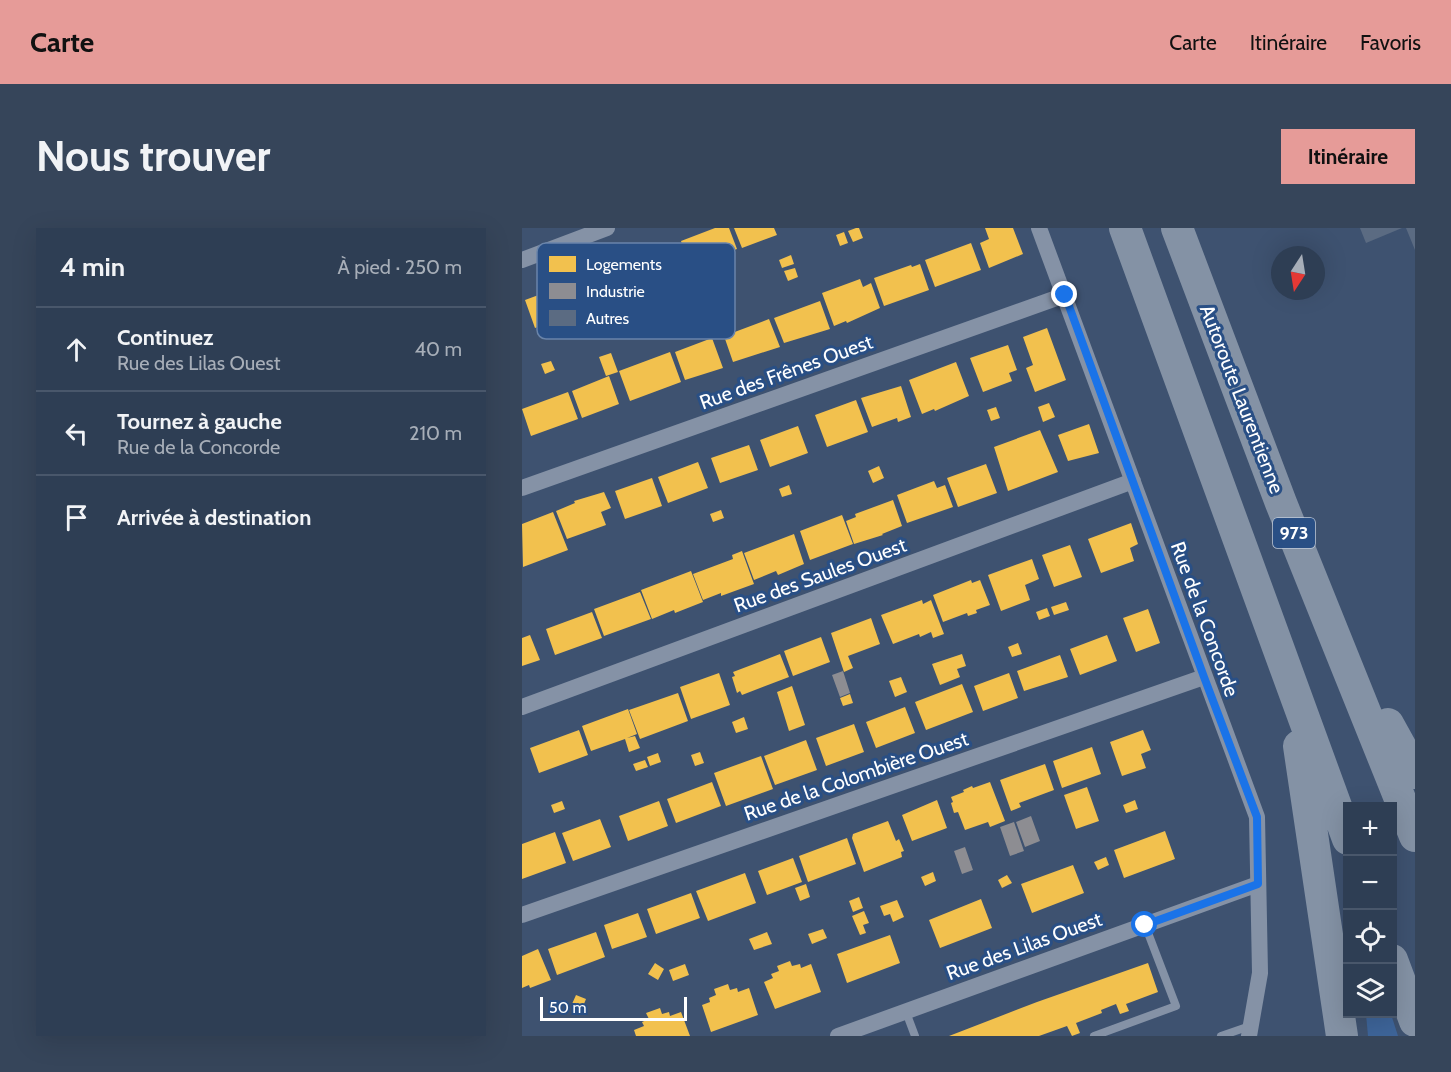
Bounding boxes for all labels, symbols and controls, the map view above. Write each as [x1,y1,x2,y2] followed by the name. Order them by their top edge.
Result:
[30,25,94,59] text: Carte
[1169,30,1217,55] text: Carte
[1250,30,1327,55] text: Itinéraire
[1360,30,1421,55] text: Favoris
[1281,129,1415,184] button: Itinéraire
[36,130,270,182] text: Nous trouver
[537,243,735,339] legend
[1271,246,1325,300] north arrow
[60,251,125,283] text: 4 min
[337,255,462,279] text: À pied · 250 m
[586,255,662,274] text: Logements
[1051,281,1077,307] route end
[586,282,645,301] text: Industrie
[1195,301,1289,497] street label: Autoroute Laurentienne
[586,309,629,328] text: Autres
[117,324,214,351] text: Continuez
[696,329,876,414] street label: Rue des Frênes Ouest
[60,333,93,366] icon: ahead
[414,337,462,361] text: 40 m
[117,351,281,375] text: Rue des Lilas Ouest
[117,408,282,435] text: Tournez à gauche
[60,417,93,450] icon: left
[409,421,462,445] text: 210 m
[117,435,280,459] text: Rue de la Concorde
[60,501,93,534] icon: arrive
[117,504,311,531] text: Arrivée à destination
[1273,518,1315,548] road number: 973
[731,533,910,617] street label: Rue des Saules Ouest
[1166,538,1244,700] street label: Rue de la Concorde
[741,726,971,826] street label: Rue de la Colombière Ouest
[1343,802,1397,1018] map controls
[1343,802,1397,856] button: +
[1343,856,1397,910] button: −
[943,907,1105,985] street label: Rue des Lilas Ouest
[1343,910,1397,964] button: locate
[1131,911,1157,937] route start
[1343,964,1397,1018] button: layers
[540,994,687,1022] scale bar
[549,998,586,1017] text: 50 m

